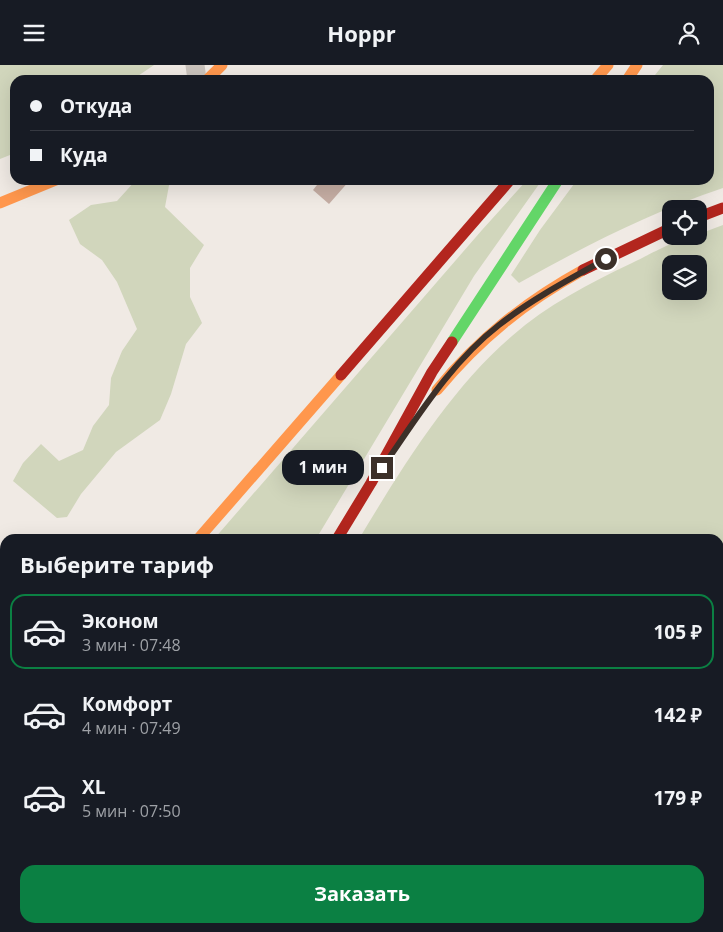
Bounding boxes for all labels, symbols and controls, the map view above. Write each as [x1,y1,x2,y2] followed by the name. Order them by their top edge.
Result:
[327,18,396,48] text: Hoppr
[20,19,48,47] icon: menu
[675,19,703,47] icon: person
[60,93,132,119] text: Откуда
[60,142,108,168] text: Куда
[662,200,707,300] map controls
[662,200,707,245] button: locate
[595,248,617,270] route start
[662,255,707,300] button: layers
[282,451,364,485] callout: 1 мин
[299,456,347,478] text: 1 мин
[371,457,393,479] route end
[20,549,214,579] text: Выберите тариф
[82,608,159,634] text: Эконом
[22,609,67,654] icon: car
[653,619,702,645] text: 105 ₽
[82,634,181,656] text: 3 мин · 07:48
[82,691,172,717] text: Комфорт
[22,692,67,737] icon: car
[653,702,702,728] text: 142 ₽
[82,717,181,739] text: 4 мин · 07:49
[82,774,105,800] text: XL
[22,775,67,820] icon: car
[653,785,702,811] text: 179 ₽
[82,800,181,822] text: 5 мин · 07:50
[20,865,704,923] button: Заказать

